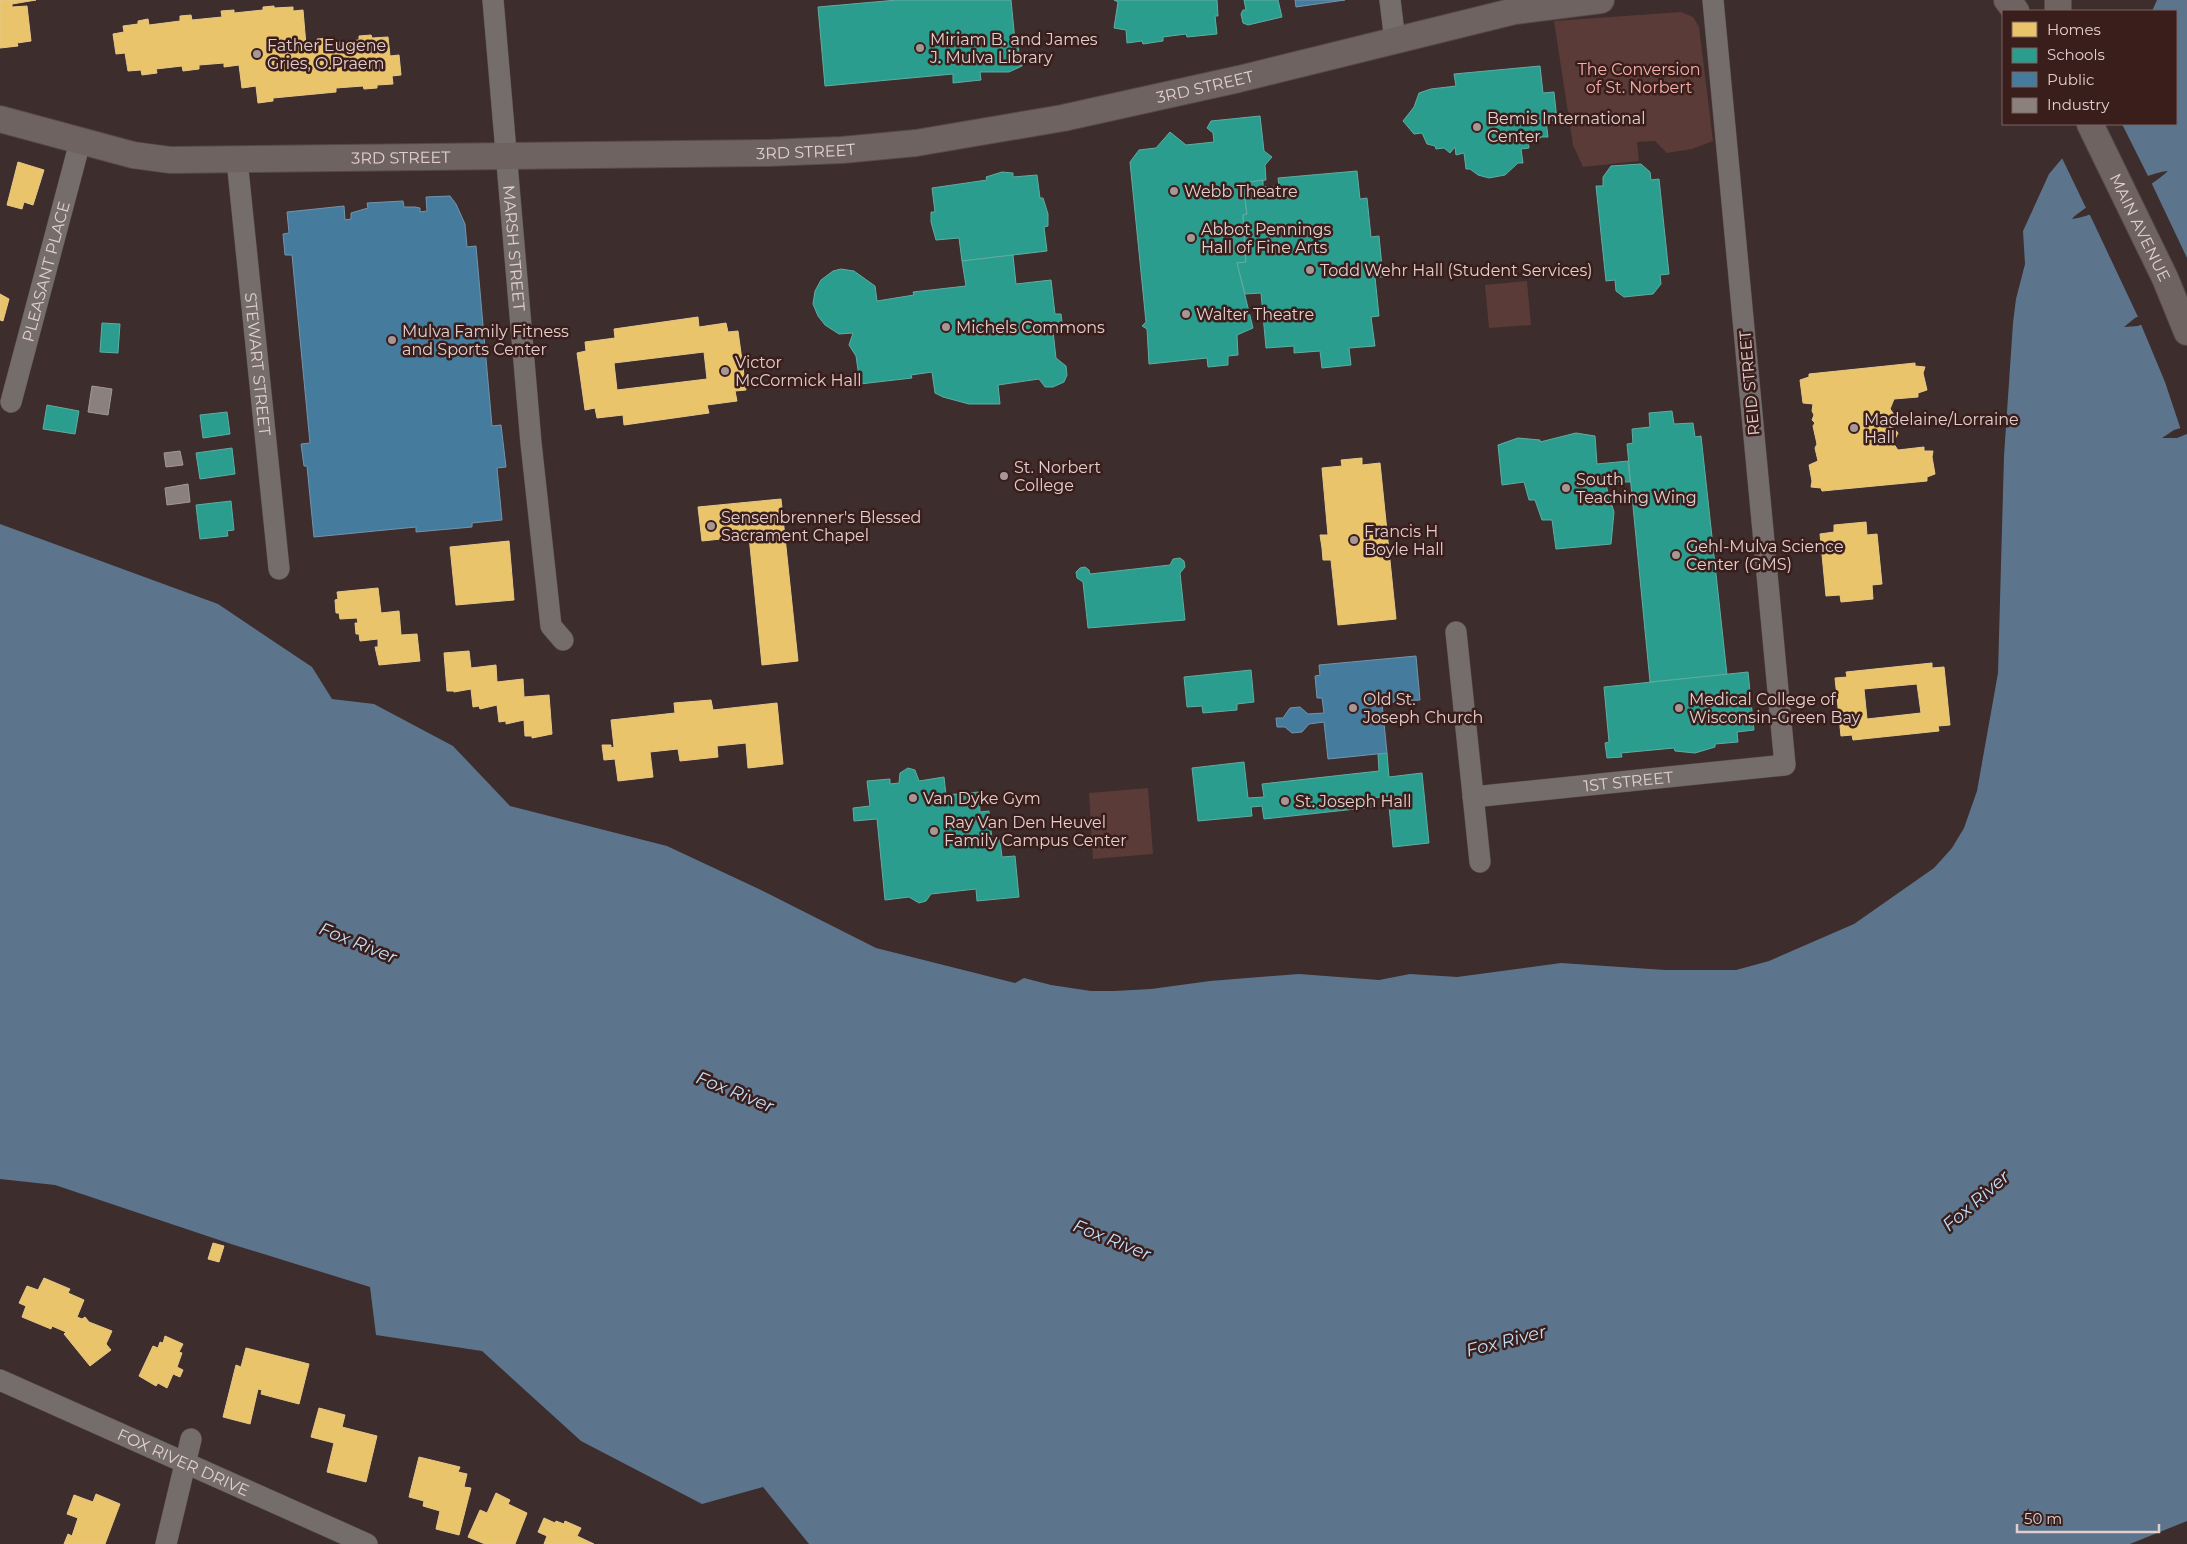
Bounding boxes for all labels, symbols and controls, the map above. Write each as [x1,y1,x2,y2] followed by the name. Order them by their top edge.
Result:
[2002,10,2177,125] legend
[2047,20,2101,39] text: Homes
[929,30,1098,67] place label: Miriam B. and James J. Mulva Library
[267,36,386,73] place label: Father Eugene Gries, O.Praem
[914,42,926,54] marker: Miriam B. and James J. Mulva Library
[2047,45,2105,64] text: Schools
[251,48,263,60] marker: Father Eugene Gries, O.Praem
[1578,60,1700,97] park label: The Conversion of St. Norbert
[1155,67,1256,107] street label: 3RD STREET
[2047,70,2095,89] text: Public
[2047,95,2110,114] text: Industry
[1487,109,1645,146] place label: Bemis International Center
[1471,121,1483,133] marker: Bemis International Center
[756,140,857,163] street label: 3RD STREET
[351,148,451,168] street label: 3RD STREET
[2106,170,2174,285] street label: MAIN AVENUE
[1184,182,1298,201] place label: Webb Theatre
[499,184,529,313] street label: MARSH STREET
[1168,185,1180,197] marker: Webb Theatre
[18,199,74,344] street label: PLEASANT PLACE
[1201,220,1332,257] place label: Abbot Pennings Hall of Fine Arts
[1185,232,1197,244] marker: Abbot Pennings Hall of Fine Arts
[1320,261,1593,280] place label: Todd Wehr Hall (Student Services)
[1304,264,1316,276] marker: Todd Wehr Hall (Student Services)
[241,291,274,437] street label: STEWART STREET
[1196,305,1314,324] place label: Walter Theatre
[1180,308,1192,320] marker: Walter Theatre
[956,318,1105,337] place label: Michels Commons
[940,321,952,333] marker: Michels Commons
[402,322,569,359] place label: Mulva Family Fitness and Sports Center
[1735,329,1764,436] street label: REID STREET
[386,334,398,346] marker: Mulva Family Fitness and Sports Center
[735,353,862,390] place label: Victor McCormick Hall
[719,365,731,377] marker: Victor McCormick Hall
[1864,410,2019,447] place label: Madelaine/Lorraine Hall
[1848,422,1860,434] marker: Madelaine/Lorraine Hall
[1014,458,1102,495] place label: St. Norbert College
[998,470,1010,482] marker: St. Norbert College
[1576,470,1697,507] place label: South Teaching Wing
[1560,482,1572,494] marker: South Teaching Wing
[721,508,921,545] place label: Sensenbrenner's Blessed Sacrament Chapel
[705,520,717,532] marker: Sensenbrenner's Blessed Sacrament Chapel
[1364,522,1444,559] place label: Francis H Boyle Hall
[1348,534,1360,546] marker: Francis H Boyle Hall
[1686,537,1844,574] place label: Gehl-Mulva Science Center (GMS)
[1670,549,1682,561] marker: Gehl-Mulva Science Center (GMS)
[1362,690,1483,727] place label: Old St. Joseph Church
[1689,690,1861,727] place label: Medical College of Wisconsin-Green Bay
[1347,702,1359,714] marker: Old St. Joseph Church
[1673,702,1685,714] marker: Medical College of Wisconsin-Green Bay
[1583,767,1675,796] street label: 1ST STREET
[923,789,1041,808] place label: Van Dyke Gym
[907,792,919,804] marker: Van Dyke Gym
[1295,792,1412,811] place label: St. Joseph Hall
[1279,795,1291,807] marker: St. Joseph Hall
[944,813,1127,850] place label: Ray Van Den Heuvel Family Campus Center
[928,825,940,837] marker: Ray Van Den Heuvel Family Campus Center
[316,917,401,969] water label: Fox River
[693,1066,778,1118] water label: Fox River
[1938,1165,2015,1236] water label: Fox River
[1070,1214,1155,1266] water label: Fox River
[1464,1320,1549,1362] water label: Fox River
[114,1425,252,1500] street label: FOX RIVER DRIVE
[2017,1502,2160,1534] scale bar
[2024,1509,2062,1528] text: 50 m

